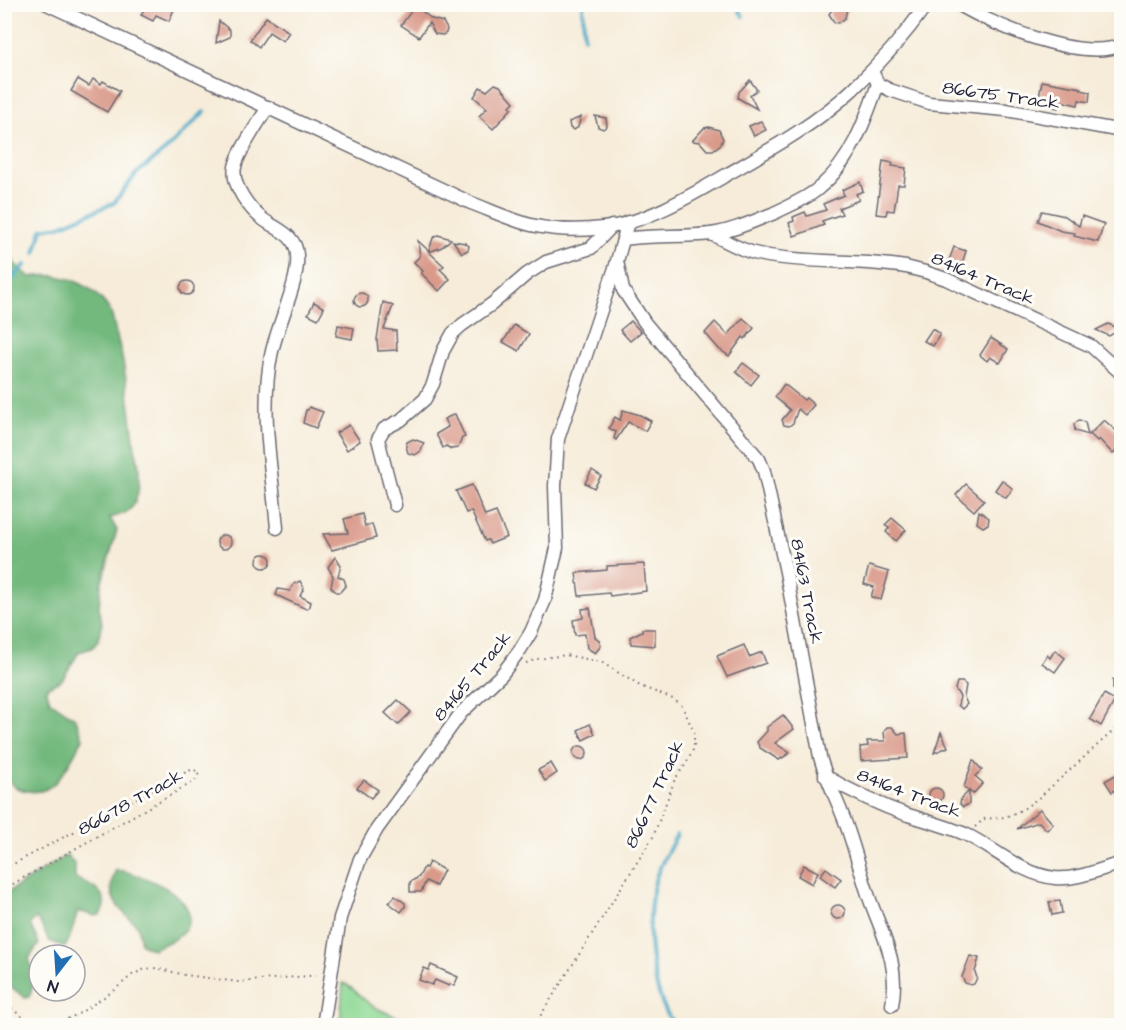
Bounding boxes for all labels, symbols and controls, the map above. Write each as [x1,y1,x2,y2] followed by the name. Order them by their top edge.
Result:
[941,75,1061,116] street label: 86675 Track
[927,246,1038,311] street label: 84164 Track
[784,536,829,646] street label: 84163 Track
[427,626,517,727] street label: 84165 Track
[619,736,690,852] street label: 86677 Track
[853,762,965,825] street label: 84164 Track
[73,763,187,842] street label: 86678 Track
[27,943,87,1003] north arrow
[45,974,61,998] text: N

